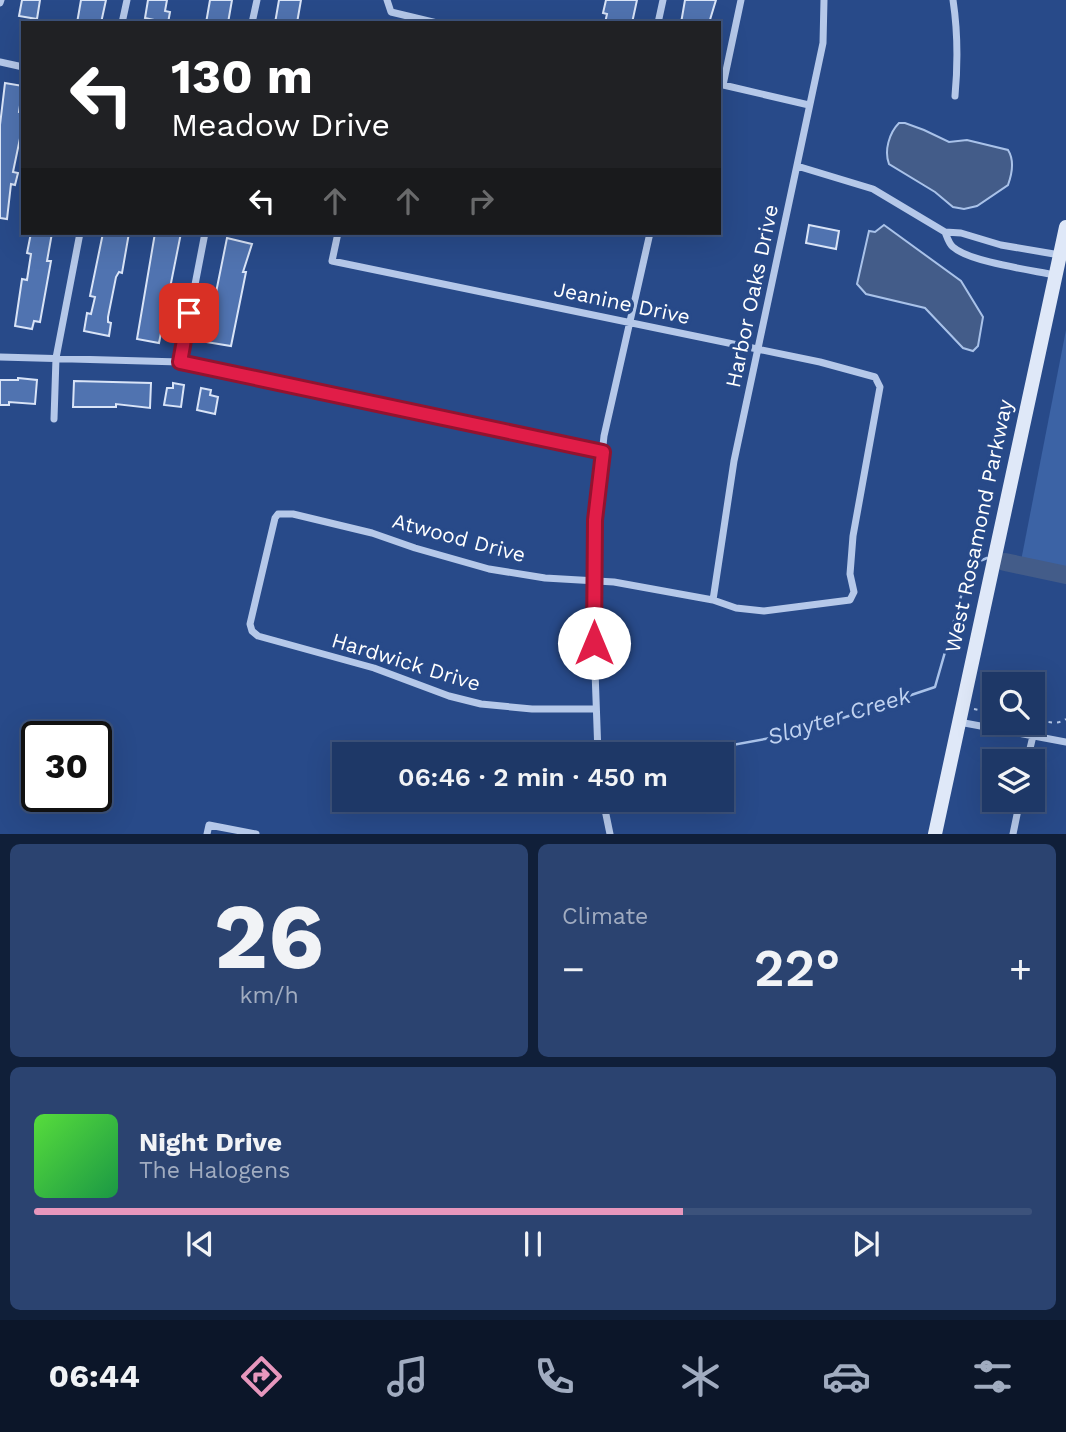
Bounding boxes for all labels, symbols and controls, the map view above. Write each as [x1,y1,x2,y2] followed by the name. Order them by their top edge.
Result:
[171,47,313,105] text: 130 m
[56,49,147,140] icon: left
[171,106,390,144] text: Meadow Drive
[243,182,281,220] icon: left
[316,182,354,220] icon: ahead
[389,182,427,220] icon: ahead
[462,182,500,220] icon: right
[720,202,783,390] street label: Harbor Oaks Drive
[552,276,693,329] street label: Jeanine Drive
[159,283,219,343] pin
[170,294,208,332] icon: arrive
[939,397,1018,655] street label: West Rosamond Parkway
[390,508,528,567] street label: Atwood Drive
[557,606,631,680] position arrow
[329,627,484,696] street label: Hardwick Drive
[982,672,1045,812] map controls
[982,672,1045,735] button: search
[764,681,916,751] water label: Slayter Creek
[21,721,112,812] speed limit sign: 30
[982,749,1045,812] button: layers
[398,762,668,792] text: 06:46 · 2 min · 450 m
[214,883,324,990] text: 26
[562,903,648,930] text: Climate
[754,938,840,999] text: 22°
[562,947,585,991] text: −
[1009,947,1032,991] text: +
[239,982,299,1009] text: km/h
[139,1127,282,1157] text: Night Drive
[139,1157,290,1184] text: The Halogens
[181,1225,219,1263] icon: previous
[514,1225,552,1263] icon: pause
[847,1225,885,1263] icon: next
[237,1352,286,1401] icon: directions
[383,1352,432,1401] icon: music
[530,1352,579,1401] icon: phone
[676,1352,725,1401] icon: climate
[822,1352,871,1401] icon: car
[968,1352,1017,1401] icon: filters
[49,1357,140,1395] text: 06:44

